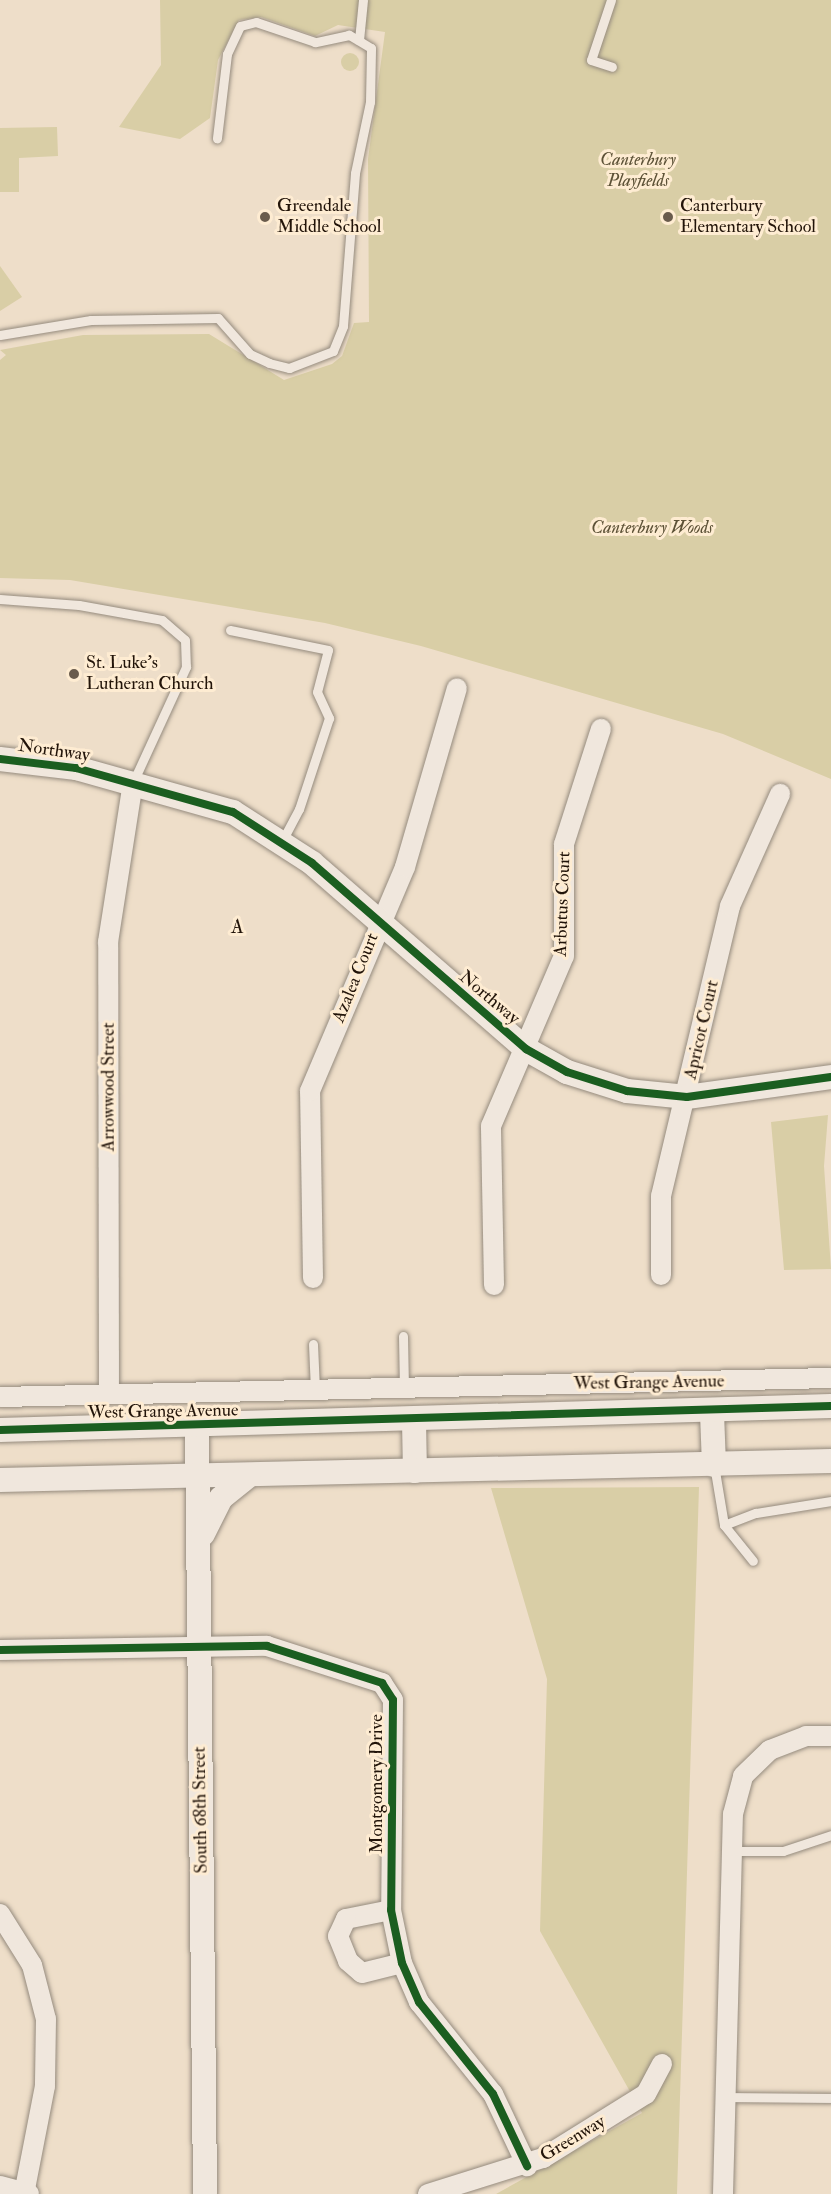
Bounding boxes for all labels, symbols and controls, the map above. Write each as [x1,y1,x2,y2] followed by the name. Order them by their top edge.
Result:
[600,150,676,192] park label: Canterbury Playfields
[277,196,381,238] place label: Greendale Middle School
[680,196,816,238] place label: Canterbury Elementary School
[258,210,272,224] marker: Greendale Middle School
[661,210,675,224] marker: Canterbury Elementary School
[591,517,713,539] park label: Canterbury Woods
[86,653,213,696] place label: St. Luke's Lutheran Church
[67,667,81,681] marker: St. Luke's Lutheran Church
[17,735,91,767] street label: Northway
[550,851,576,957] street label: Arbutus Court
[231,914,245,938] district label: A
[328,930,384,1026] street label: Azalea Court
[454,966,524,1030] street label: Northway
[680,978,724,1082] street label: Apricot Court
[98,1023,120,1151] street label: Arrowwood Street
[573,1371,725,1395] street label: West Grange Avenue
[87,1400,239,1424] street label: West Grange Avenue
[366,1714,388,1854] street label: Montgomery Drive
[189,1746,213,1874] street label: South 68th Street
[537,2111,609,2167] street label: Greenway

